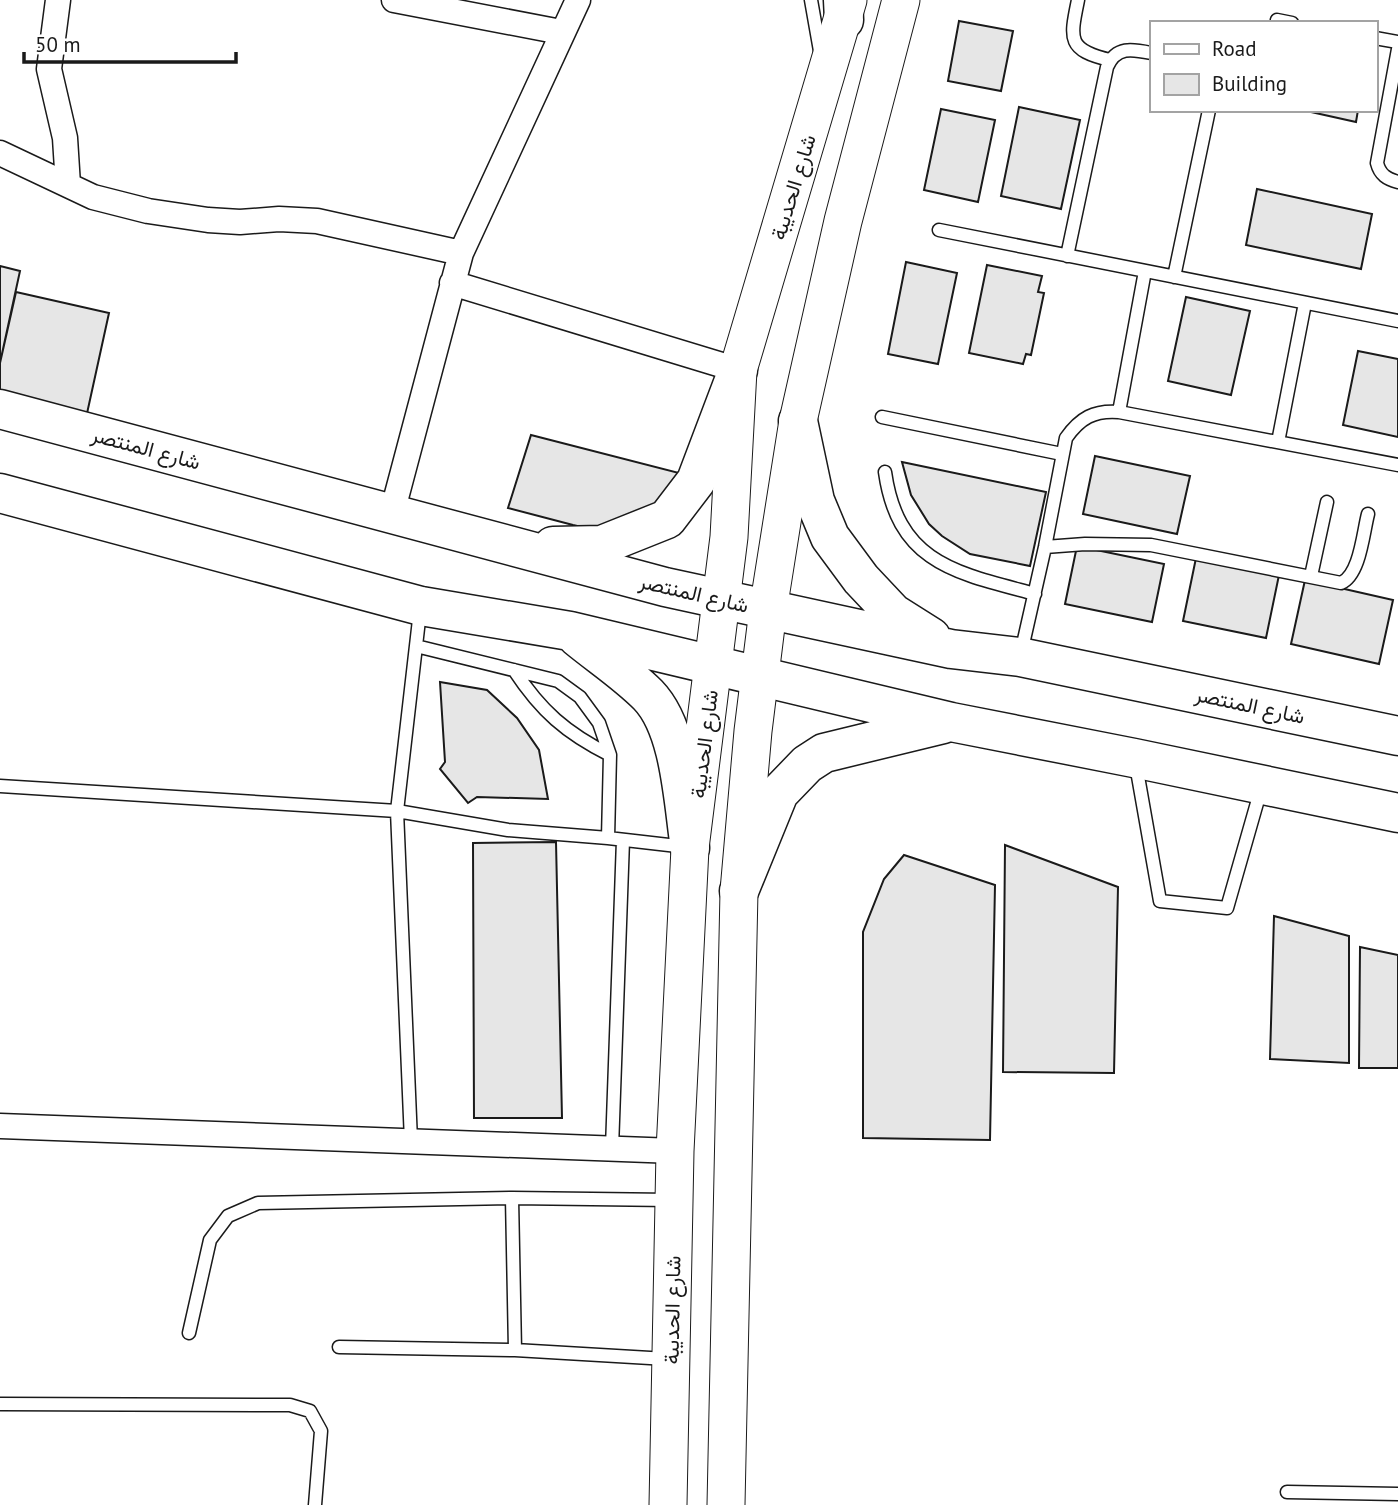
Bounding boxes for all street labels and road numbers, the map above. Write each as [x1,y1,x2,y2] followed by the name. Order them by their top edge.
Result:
[764,131,823,243] street label: شارع الحديبة
[87,420,203,476] street label: شارع المنتصر
[635,567,751,620] street label: شارع المنتصر
[1191,680,1307,731] street label: شارع المنتصر
[684,688,725,800] street label: شارع الحديبة
[658,1255,687,1365] street label: شارع الحديبة

